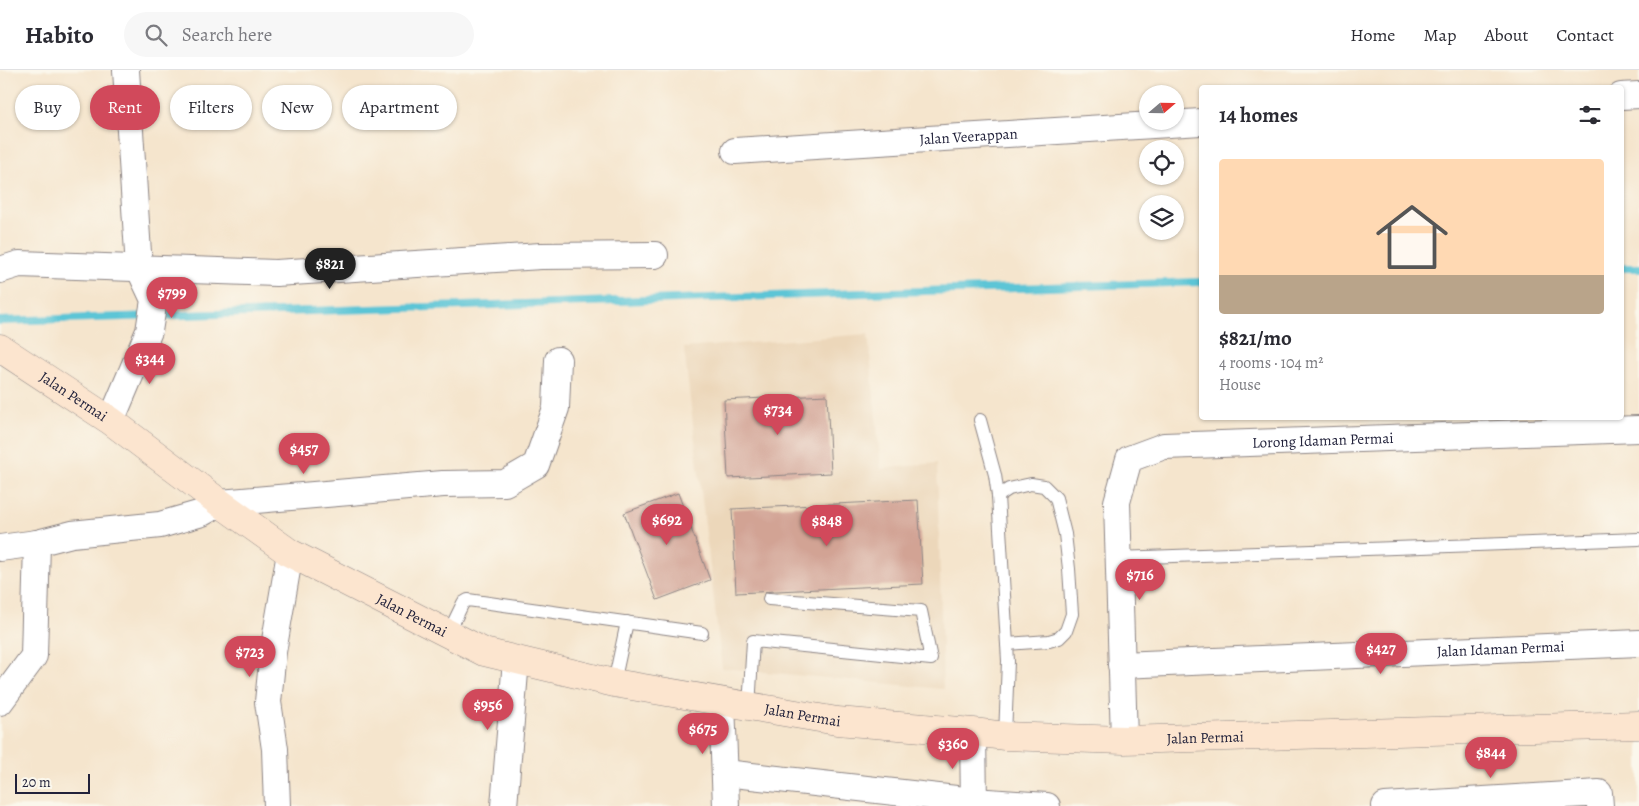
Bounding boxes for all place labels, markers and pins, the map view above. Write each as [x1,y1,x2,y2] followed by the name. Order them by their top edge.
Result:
[300,248,360,290] pin: $821
[142,276,202,319] pin: $799
[120,342,180,385] pin: $344
[748,394,808,436] pin: $734
[274,432,334,475] pin: $457
[637,504,697,546] pin: $692
[797,504,857,547] pin: $848
[1110,558,1170,601] pin: $716
[1351,632,1411,675] pin: $427
[220,636,280,678] pin: $723
[458,688,518,731] pin: $956
[673,712,733,755] pin: $675
[923,728,983,770] pin: $360
[1461,736,1521,779] pin: $844

